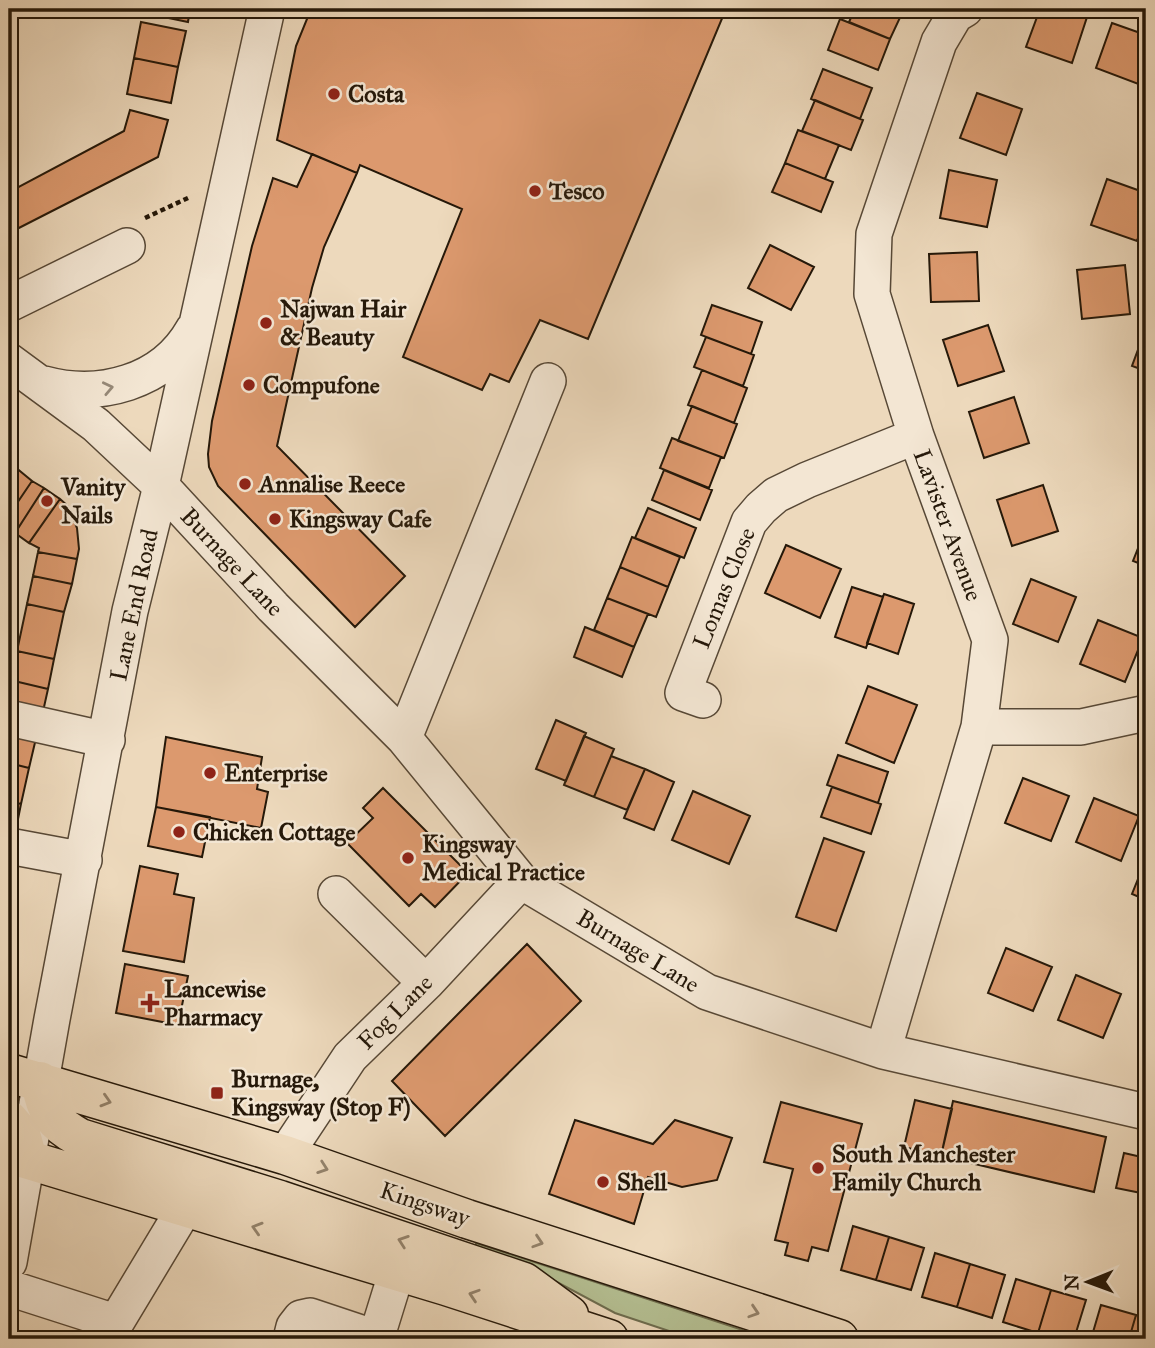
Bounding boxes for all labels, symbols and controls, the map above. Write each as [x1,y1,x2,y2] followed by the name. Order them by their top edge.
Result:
[348,79,405,109] place label: Costa
[326,86,342,102] marker: Costa
[548,176,605,206] place label: Tesco
[527,183,543,199] marker: Tesco
[280,294,407,352] place label: Najwan Hair & Beauty
[258,315,274,331] marker: Najwan Hair & Beauty
[263,370,380,400] place label: Compufone
[241,377,257,393] marker: Compufone
[102,381,114,396] one-way arrow
[907,445,989,605] street label: Lavister Avenue
[257,469,405,499] place label: Annalise Reece
[60,472,127,530] place label: Vanity Nails
[237,476,253,492] marker: Annalise Reece
[39,493,55,509] marker: Vanity Nails
[174,501,290,623] street label: Burnage Lane
[289,504,432,534] place label: Kingsway Cafe
[267,511,283,527] marker: Kingsway Cafe
[686,523,762,653] street label: Lomas Close
[103,526,165,684] street label: Lane End Road
[224,758,328,788] place label: Enterprise
[202,765,218,781] marker: Enterprise
[193,817,355,847] place label: Chicken Cottage
[171,824,187,840] marker: Chicken Cottage
[422,829,585,887] place label: Kingsway Medical Practice
[400,850,416,866] marker: Kingsway Medical Practice
[571,903,705,999] street label: Burnage Lane
[351,968,439,1056] street label: Fog Lane
[164,974,266,1032] place label: Lancewise Pharmacy
[142,995,158,1011] marker: Lancewise Pharmacy
[231,1064,411,1122] place label: Burnage, Kingsway (Stop F)
[209,1085,225,1101] marker: Burnage, Kingsway (Stop F)
[99,1092,111,1107] one-way arrow
[832,1139,1016,1197] place label: South Manchester Family Church
[316,1160,328,1174] one-way arrow
[810,1160,826,1176] marker: South Manchester Family Church
[617,1167,668,1197] place label: Shell
[595,1174,611,1190] marker: Shell
[376,1175,475,1234] street label: Kingsway
[251,1222,264,1236] one-way arrow
[531,1234,544,1248] one-way arrow
[397,1235,409,1249] one-way arrow
[1054,1246,1124,1316] north arrow
[1060,1274,1083,1291] text: N
[469,1289,481,1303] one-way arrow
[748,1304,760,1318] one-way arrow

